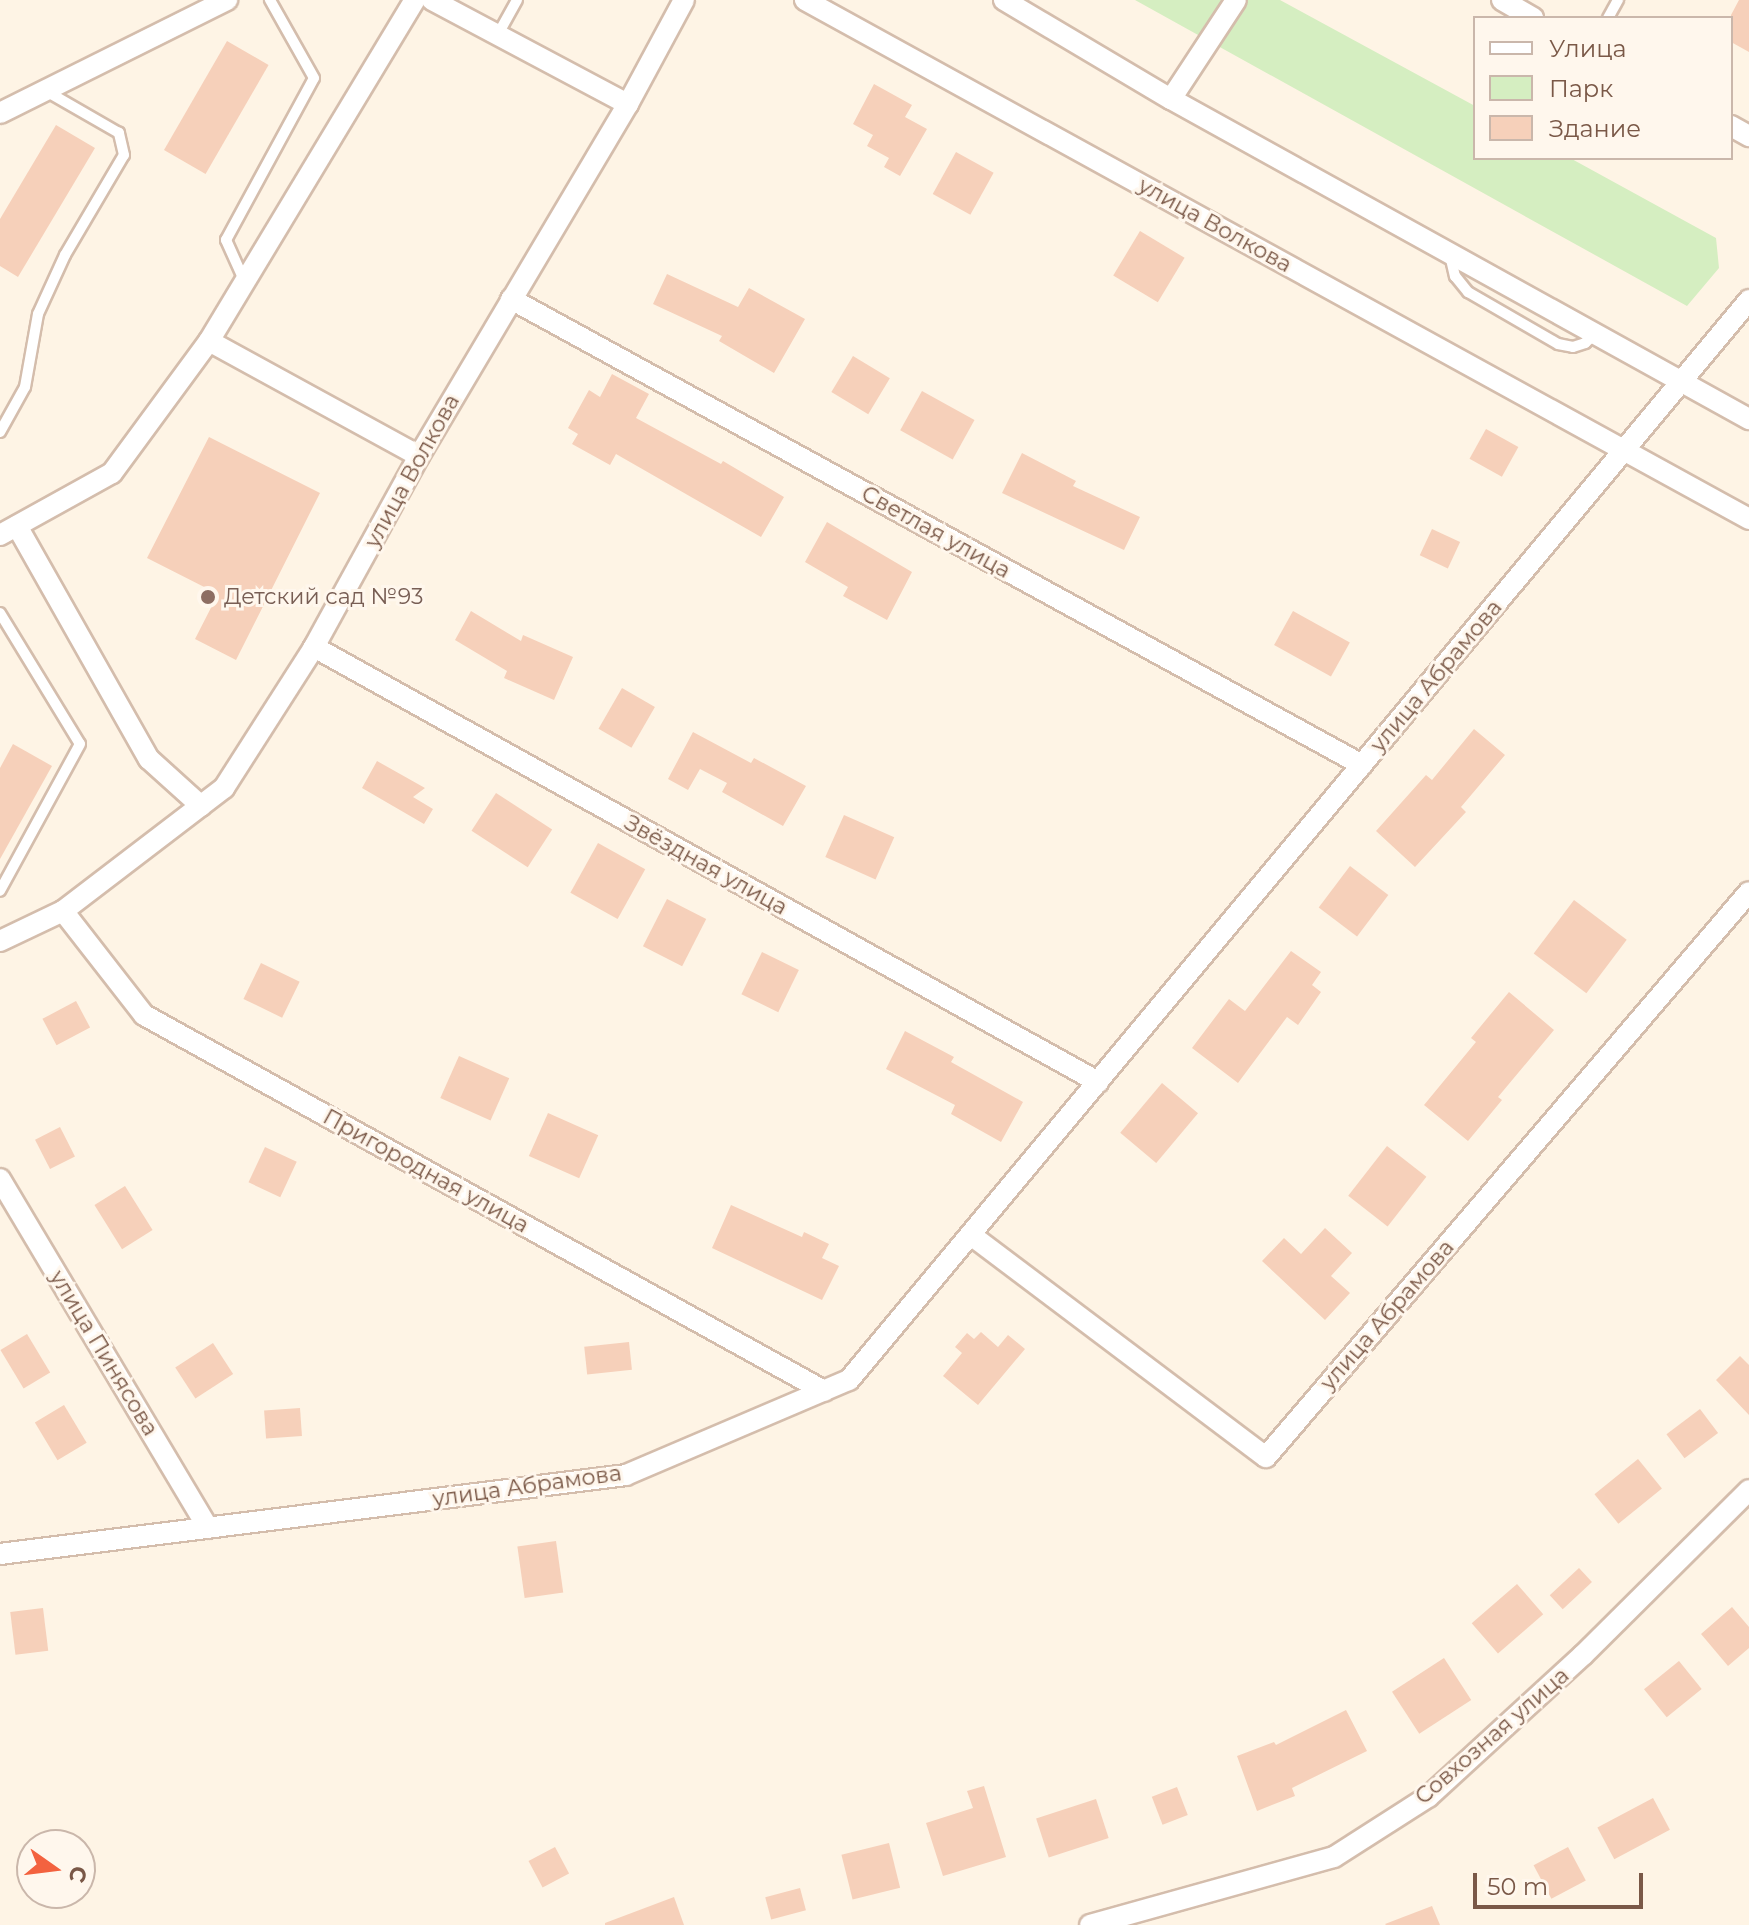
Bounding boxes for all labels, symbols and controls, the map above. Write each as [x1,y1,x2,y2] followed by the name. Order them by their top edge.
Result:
[1473,16,1733,160] legend
[1549,34,1627,63] text: Улица
[1549,74,1613,103] text: Парк
[1549,114,1641,143] text: Здание
[1134,172,1296,278] street label: улица Волкова
[359,390,465,552] street label: улица Волкова
[857,480,1015,584] street label: Светлая улица
[224,584,423,610] place label: Детский сад №93
[199,588,217,606] marker: Детский сад №93
[1365,595,1507,757] street label: улица Абрамова
[620,809,792,921] street label: Звёздная улица
[319,1103,533,1239] street label: Пригородная улица
[1315,1234,1459,1396] street label: улица Абрамова
[44,1265,164,1441] street label: улица Пинясова
[431,1460,623,1512] street label: улица Абрамова
[1410,1662,1574,1810] street label: Совхозная улица
[16,1829,96,1909] north arrow
[1477,1857,1647,1907] scale bar
[63,1863,93,1885] text: С
[1487,1872,1548,1901] text: 50 m

